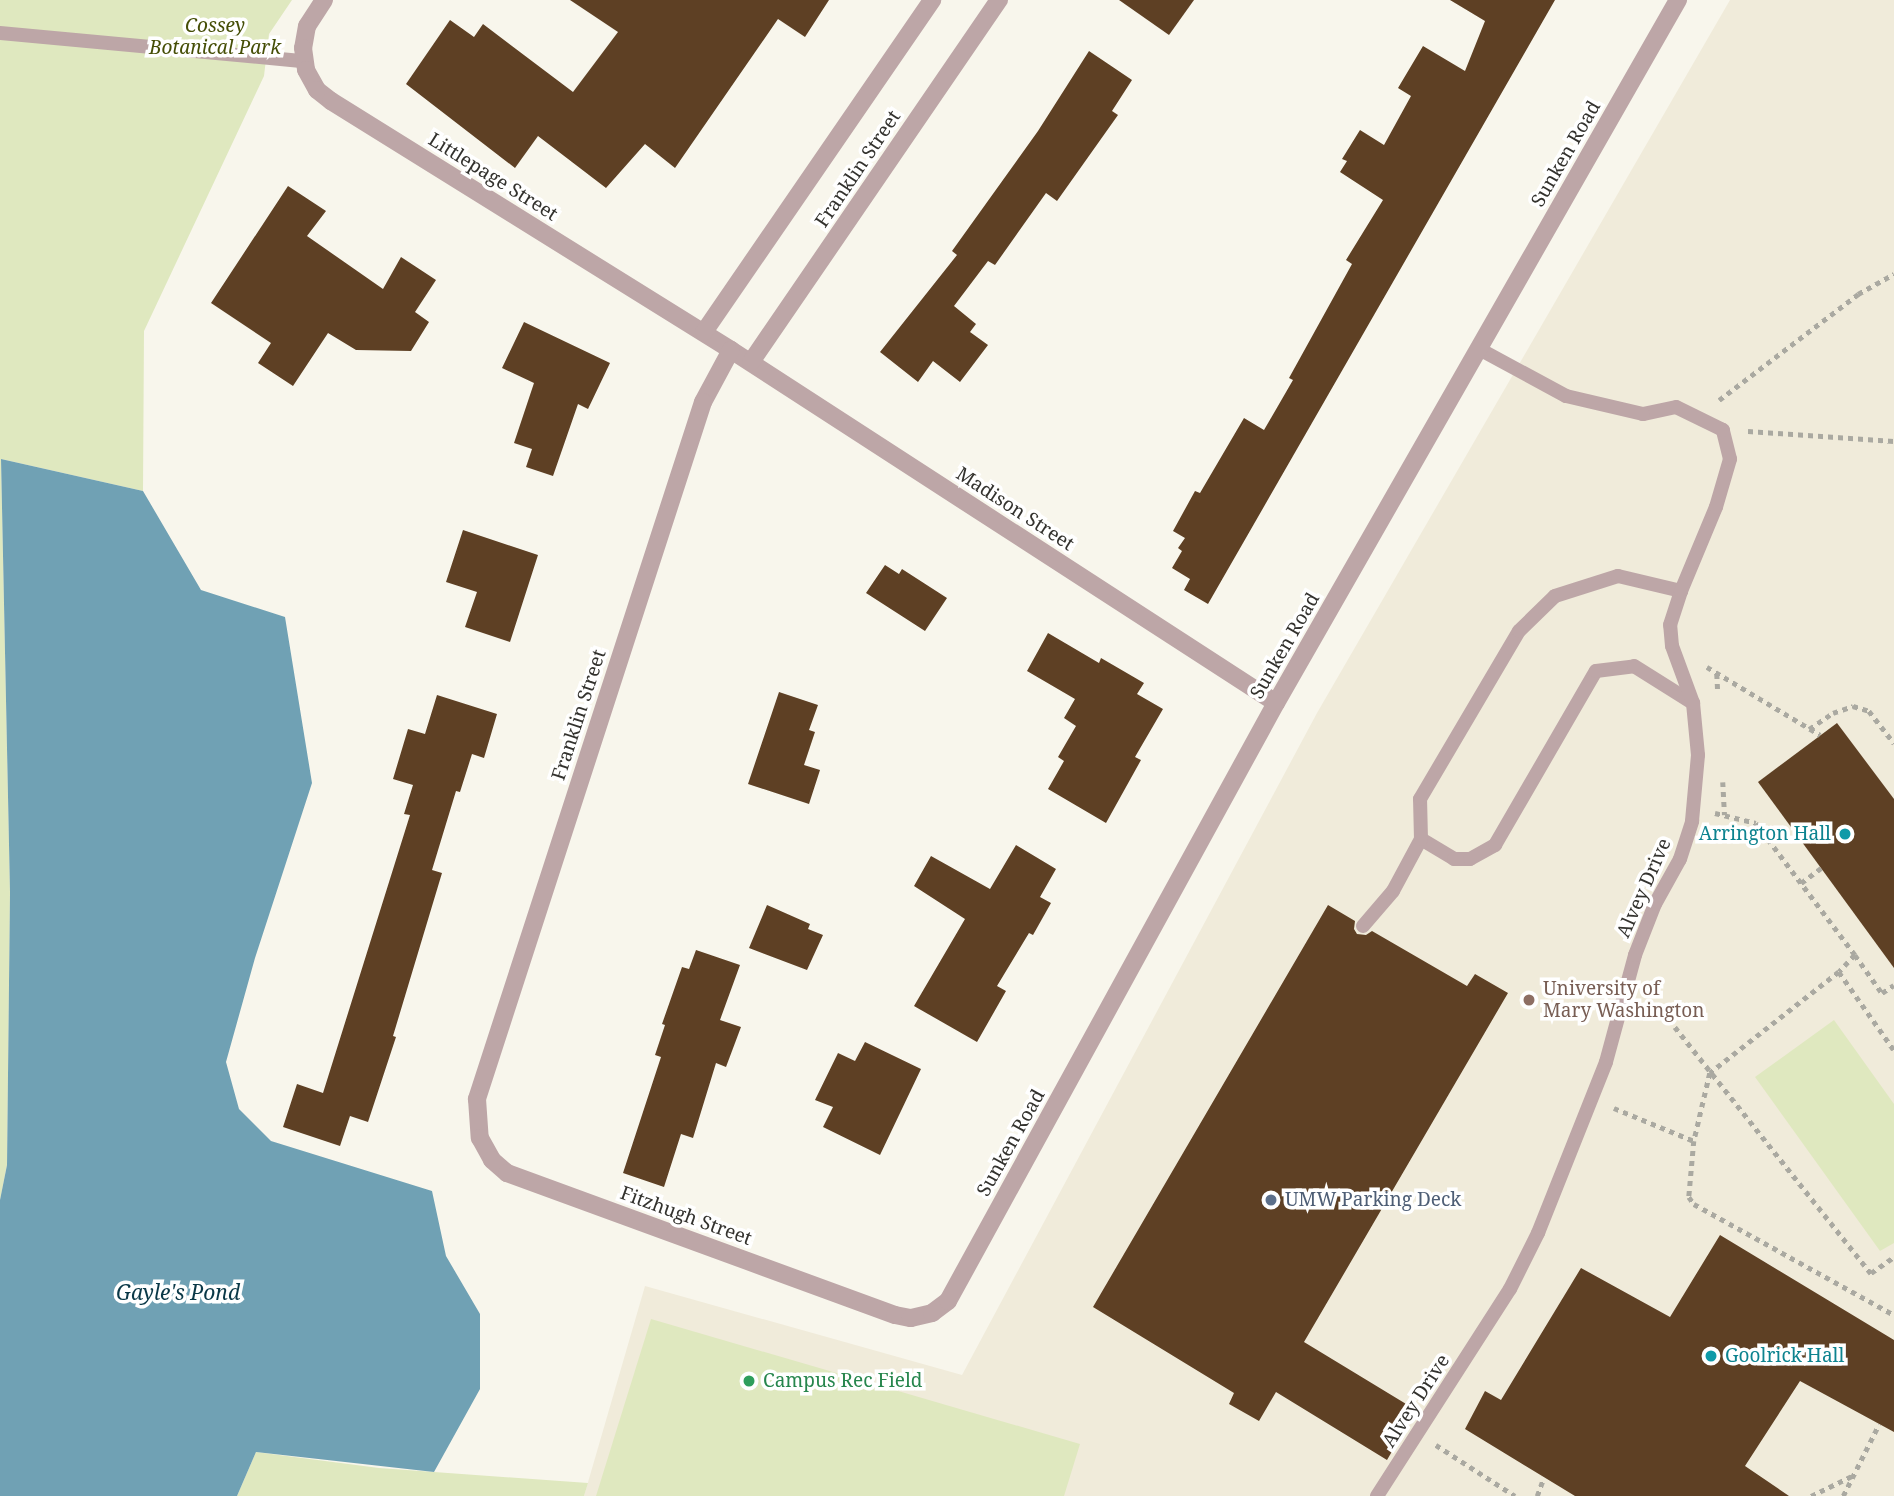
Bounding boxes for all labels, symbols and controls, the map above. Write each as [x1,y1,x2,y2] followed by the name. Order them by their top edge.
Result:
[149,15,281,59] park label: Cossey Botanical Park
[1526,97,1606,211] street label: Sunken Road
[811,106,905,232] street label: Franklin Street
[424,128,562,226] street label: Littlepage Street
[952,462,1078,556] street label: Madison Street
[1245,589,1325,703] street label: Sunken Road
[547,647,611,783] street label: Franklin Street
[1699,823,1831,845] place label: Arrington Hall
[1837,826,1853,842] marker: Arrington Hall
[1612,835,1676,941] street label: Alvey Drive
[1543,978,1704,1022] place label: University of Mary Washington
[1521,992,1537,1008] marker: University of Mary Washington
[972,1086,1050,1200] street label: Sunken Road
[617,1182,755,1250] street label: Fitzhugh Street
[1285,1189,1461,1211] place label: UMW Parking Deck
[1263,1192,1279,1208] marker: UMW Parking Deck
[116,1279,240,1305] water label: Gayle's Pond
[1725,1345,1844,1367] place label: Goolrick Hall
[1703,1348,1719,1364] marker: Goolrick Hall
[1378,1350,1454,1452] street label: Alvey Drive
[763,1370,922,1392] place label: Campus Rec Field
[741,1373,757,1389] marker: Campus Rec Field

